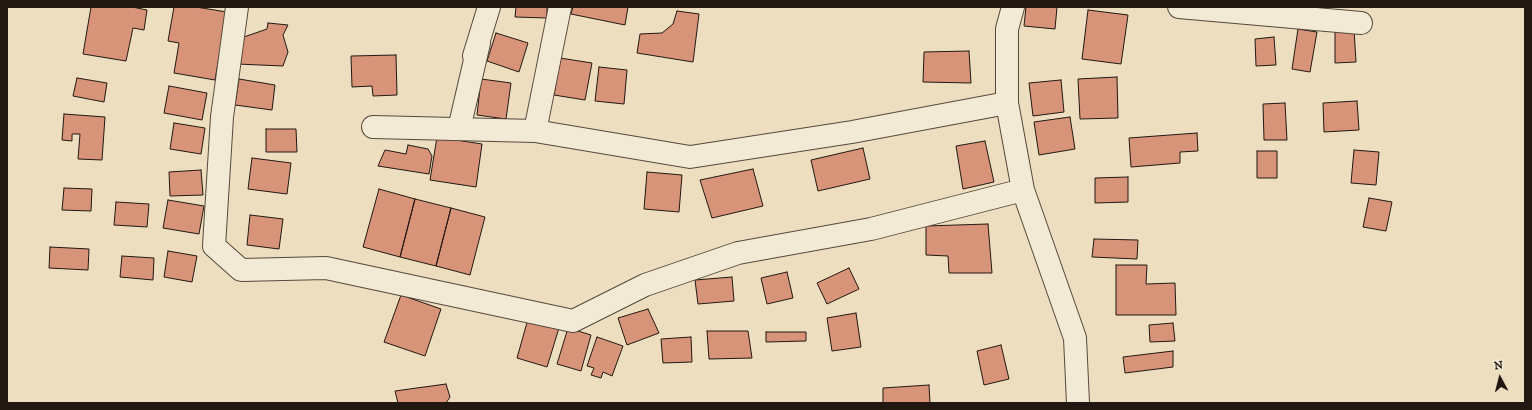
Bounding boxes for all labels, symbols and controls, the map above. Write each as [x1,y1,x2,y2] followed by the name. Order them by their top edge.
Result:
[1480,358,1520,398] north arrow
[1493,359,1504,374] text: N

